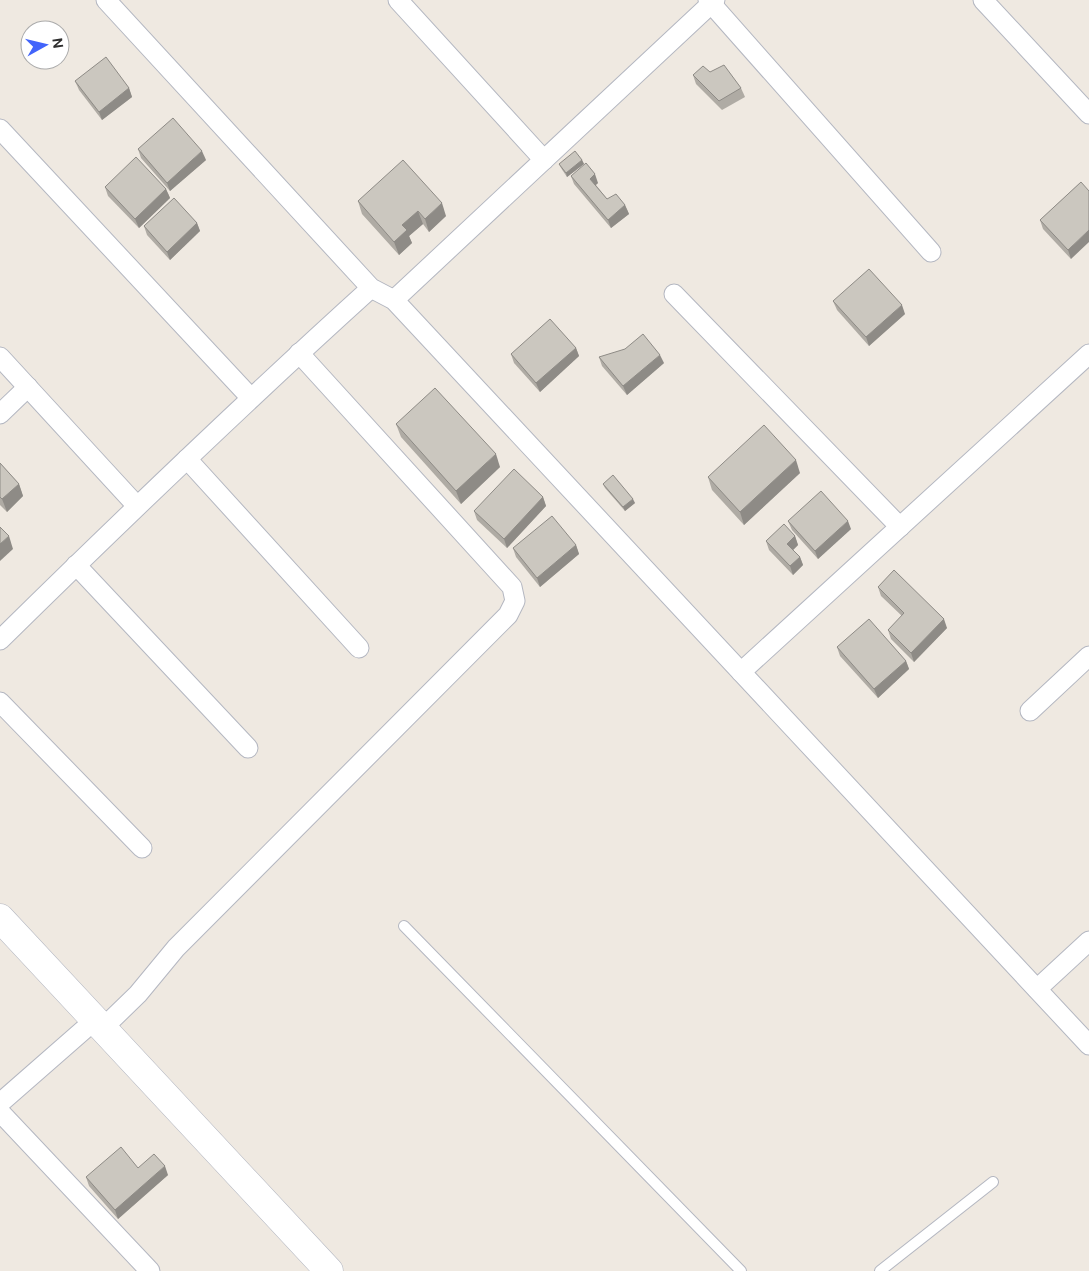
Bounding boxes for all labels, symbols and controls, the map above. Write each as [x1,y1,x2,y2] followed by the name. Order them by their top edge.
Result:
[20,20,70,70] north arrow
[48,37,67,50] text: N

